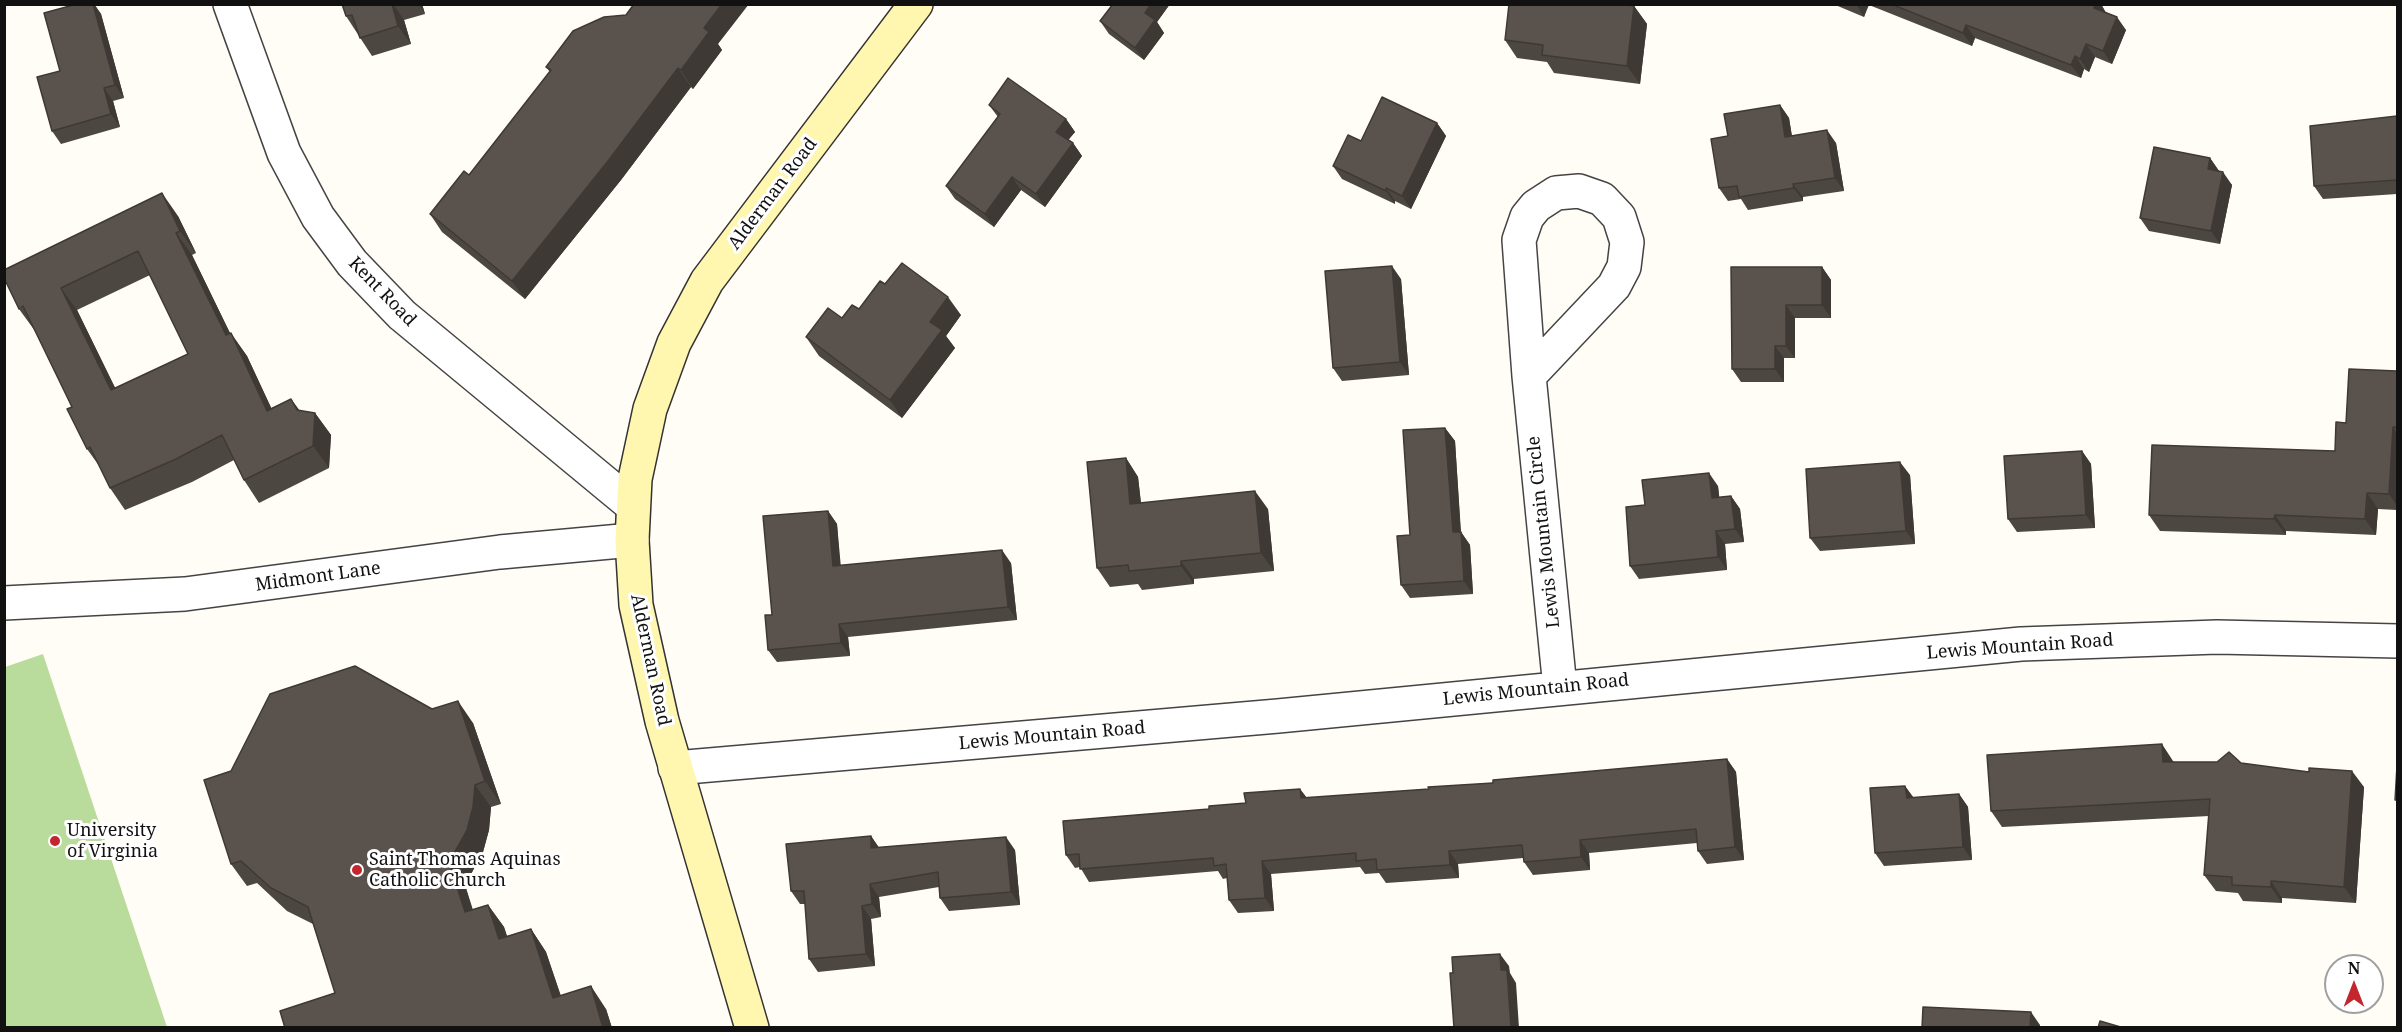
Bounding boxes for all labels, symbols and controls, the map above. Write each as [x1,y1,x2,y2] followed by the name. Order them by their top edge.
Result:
[724,134,822,254] street label: Alderman Road
[344,253,420,331] street label: Kent Road
[1523,435,1565,629] street label: Lewis Mountain Circle
[254,558,382,596] street label: Midmont Lane
[625,592,675,728] street label: Alderman Road
[1926,630,2114,664] street label: Lewis Mountain Road
[1442,669,1630,711] street label: Lewis Mountain Road
[958,717,1146,755] street label: Lewis Mountain Road
[67,820,158,862] place label: University of Virginia
[48,834,62,848] marker: University of Virginia
[369,849,561,892] place label: Saint Thomas Aquinas Catholic Church
[350,863,364,877] marker: Saint Thomas Aquinas Catholic Church
[2324,954,2384,1014] north arrow
[2348,957,2360,979] text: N

